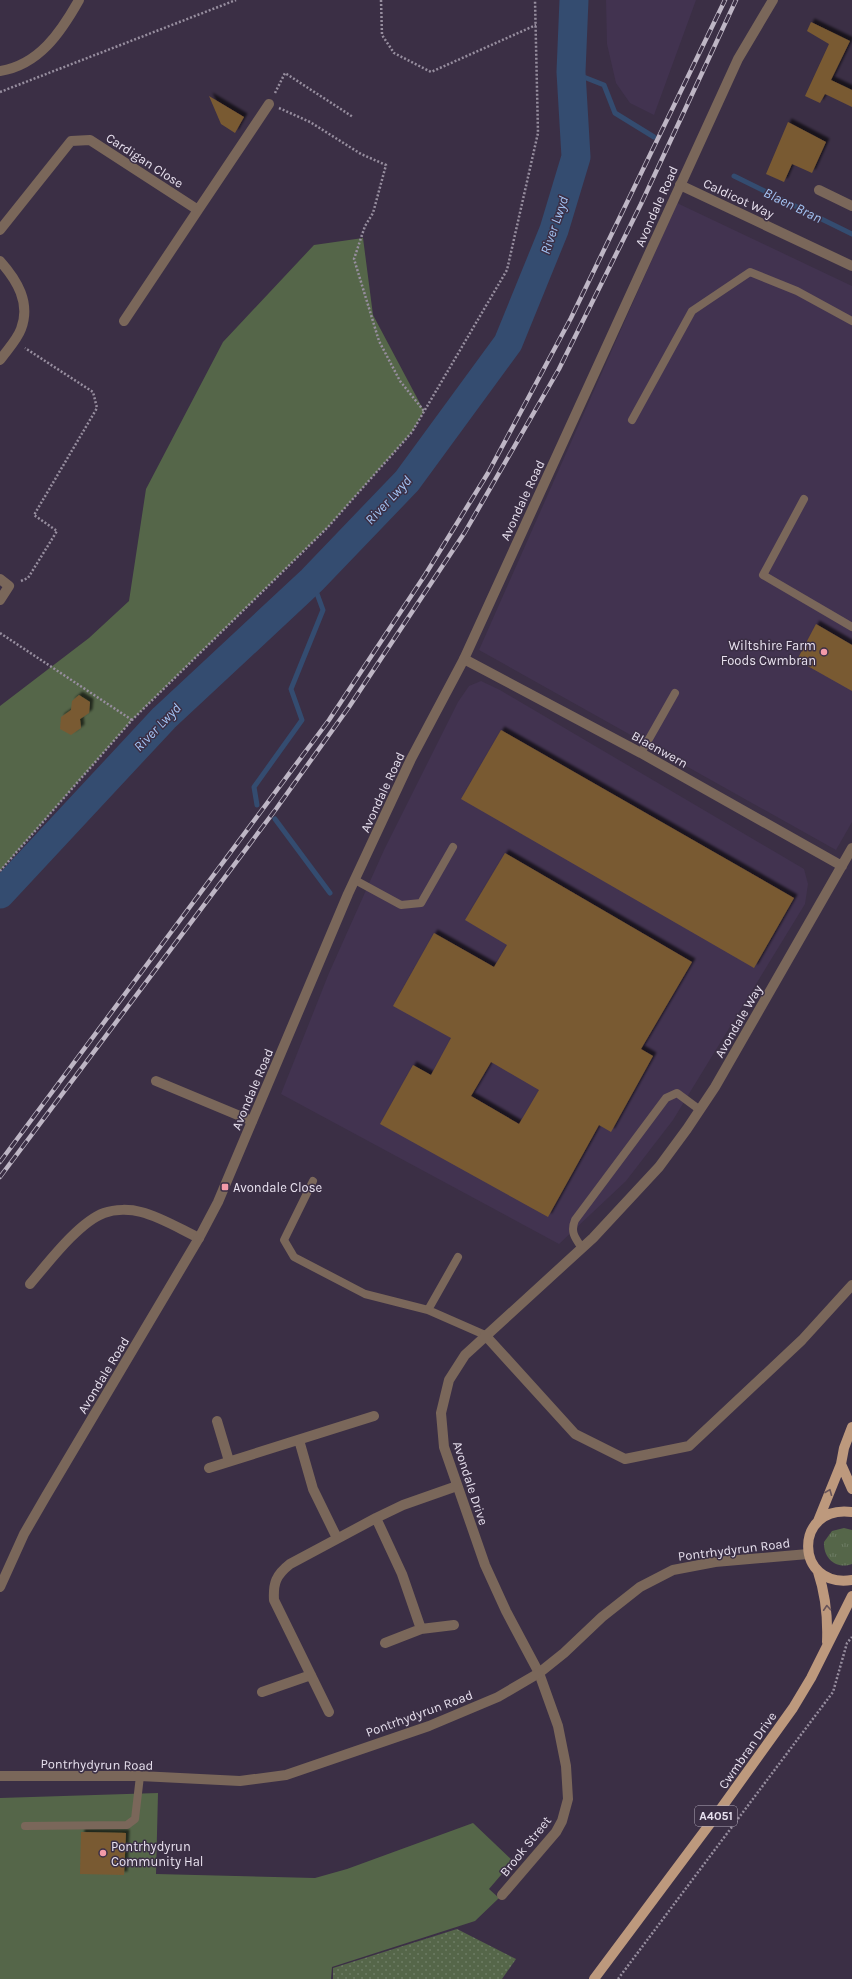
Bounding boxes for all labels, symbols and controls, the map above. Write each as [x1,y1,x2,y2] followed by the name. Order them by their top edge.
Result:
[103,130,186,191] street label: Cardigan Close
[632,163,681,249] street label: Avondale Road
[701,175,777,221] street label: Caldicot Way
[761,184,825,227] water label: Blaen Bran
[537,193,573,257] water label: River Lwyd
[497,458,548,543] street label: Avondale Road
[362,472,416,528] water label: River Lwyd
[721,638,816,668] place label: Wiltshire Farm Foods Cwmbran
[819,647,829,657] marker: Wiltshire Farm Foods Cwmbran
[130,699,185,755] water label: River Lwyd
[629,728,691,771] street label: Blaenwern
[357,750,408,835] street label: Avondale Road
[712,982,765,1060] street label: Avondale Way
[229,1046,276,1132] street label: Avondale Road
[233,1180,322,1195] place label: Avondale Close
[220,1182,230,1192] marker: Avondale Close
[75,1334,132,1416] street label: Avondale Road
[450,1439,491,1527] street label: Avondale Drive
[825,1489,833,1496] one-way arrow
[677,1535,791,1564] street label: Pontrhydyrun Road
[822,1605,831,1611] one-way arrow
[364,1687,475,1740] street label: Pontrhydyrun Road
[715,1709,780,1792] street label: Cwmbran Drive
[40,1756,154,1773] street label: Pontrhydyrun Road
[695,1806,737,1826] road number: A4051
[497,1813,554,1879] street label: Brook Street
[111,1839,204,1869] place label: Pontrhydyrun Community Hal
[98,1848,108,1858] marker: Pontrhydyrun Community Hal

